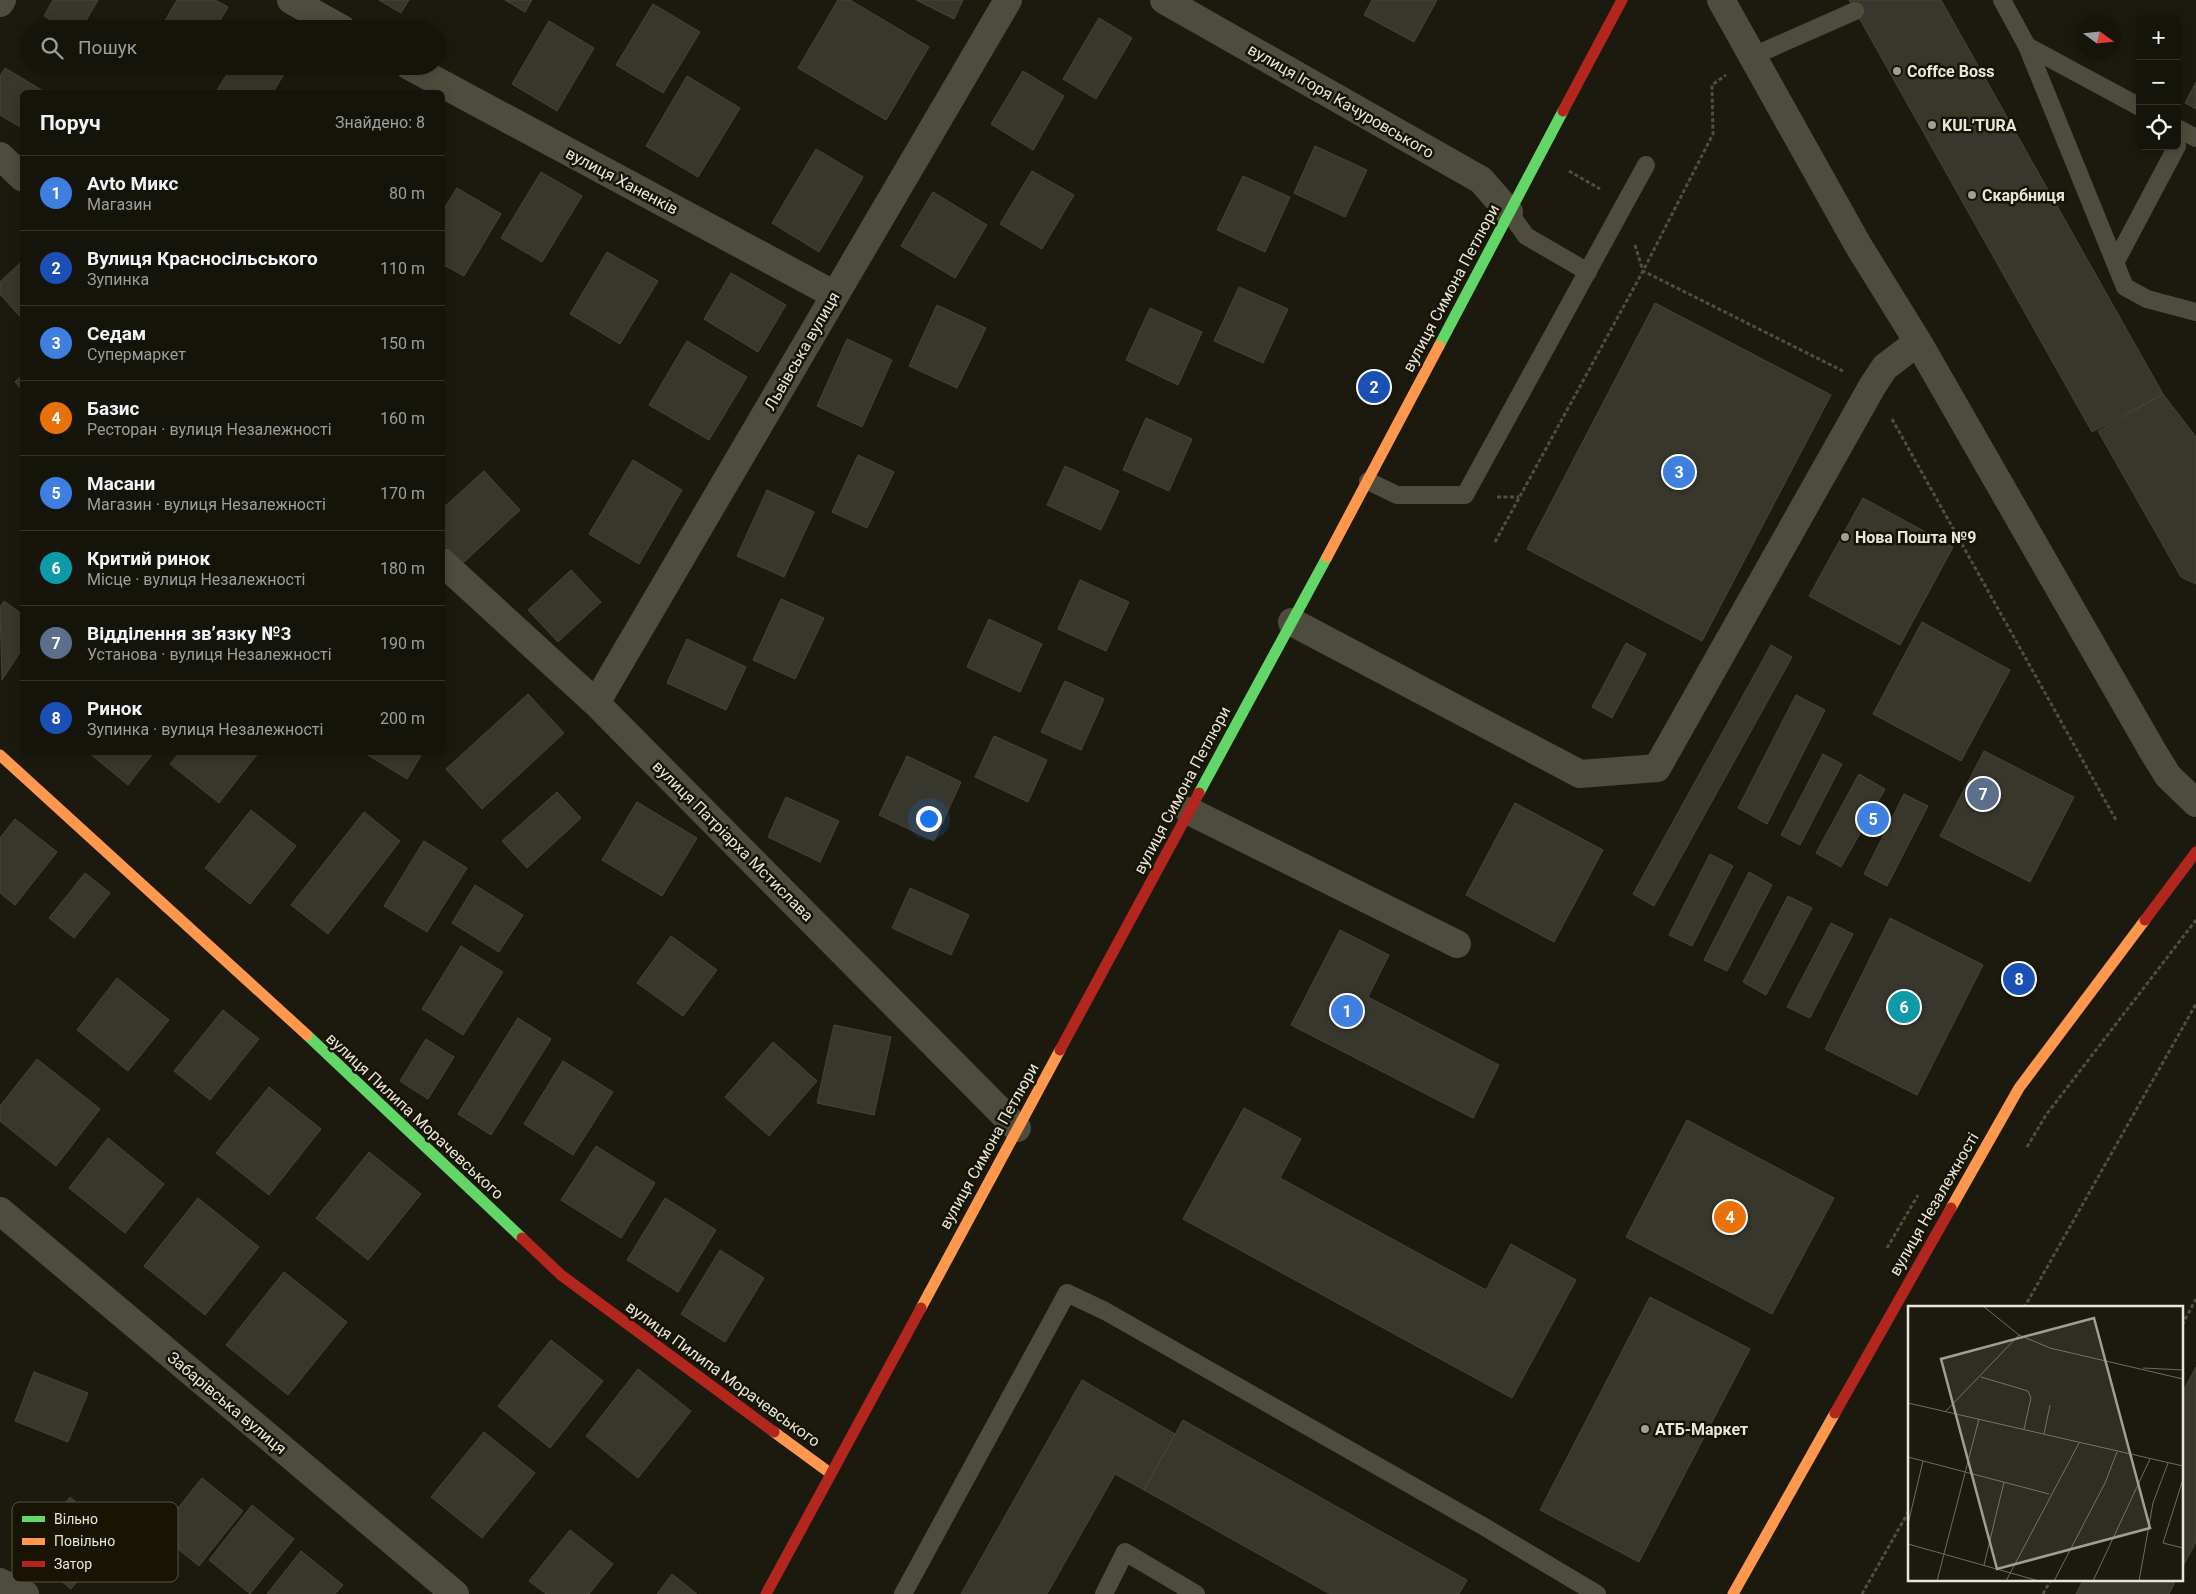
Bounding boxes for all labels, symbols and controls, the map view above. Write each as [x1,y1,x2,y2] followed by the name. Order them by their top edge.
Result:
[2076,15,2121,60] north arrow
[2136,15,2181,150] map controls
[2136,15,2181,60] button: +
[20,20,445,75] search box
[38,34,66,62] icon: search
[78,36,137,59] text: Пошук
[1245,40,1437,162] street label: вулиця Ігоря Качуровського
[2136,60,2181,105] button: −
[1907,62,1994,81] place label: Coffce Boss
[1891,65,1903,77] marker: Coffce Boss
[2136,105,2181,150] button: locate
[40,111,101,135] text: Поруч
[335,113,425,132] text: Знайдено: 8
[1942,116,2017,135] place label: KUL’TURA
[1926,119,1938,131] marker: KUL’TURA
[563,143,681,219] street label: вулиця Ханенків
[87,172,178,195] text: Avto Микс
[51,184,61,203] text: 1
[389,184,425,203] text: 80 m
[1982,186,2065,205] place label: Скарбниця
[1966,189,1978,201] marker: Скарбниця
[87,195,152,214] text: Магазин
[1399,201,1503,375] street label: вулиця Симона Петлюри
[87,247,318,270] text: Вулиця Красносільського
[51,259,61,278] text: 2
[380,259,425,278] text: 110 m
[87,270,149,289] text: Зупинка
[760,288,844,414] street label: Львівська вулиця
[87,322,146,345] text: Седам
[51,334,61,353] text: 3
[380,334,425,353] text: 150 m
[87,345,186,364] text: Супермаркет
[1358,368,1390,406] pin: 2
[87,397,140,420] text: Базис
[51,409,61,428] text: 4
[380,409,425,428] text: 160 m
[87,420,332,439] text: Ресторан · вулиця Незалежності
[1663,453,1695,491] pin: 3
[87,472,155,495] text: Масани
[51,484,61,503] text: 5
[380,484,425,503] text: 170 m
[87,495,326,514] text: Магазин · вулиця Незалежності
[1855,528,1976,547] place label: Нова Пошта №9
[1839,531,1851,543] marker: Нова Пошта №9
[87,547,210,570] text: Критий ринок
[51,559,61,578] text: 6
[380,559,425,578] text: 180 m
[87,570,305,589] text: Місце · вулиця Незалежності
[87,622,292,645] text: Відділення зв’язку №3
[51,634,61,653] text: 7
[380,634,425,653] text: 190 m
[87,645,332,664] text: Установа · вулиця Незалежності
[87,697,142,720] text: Ринок
[1130,703,1234,877] street label: вулиця Симона Петлюри
[51,709,61,728] text: 8
[380,709,425,728] text: 200 m
[87,720,323,739] text: Зупинка · вулиця Незалежності
[649,757,817,925] street label: вулиця Патріарха Мстислава
[1967,775,1999,813] pin: 7
[1857,800,1889,838] pin: 5
[916,806,942,832] your location
[2003,960,2035,998] pin: 8
[1888,988,1920,1026] pin: 6
[1331,992,1363,1030] pin: 1
[322,1029,508,1203] street label: вулиця Пилипа Морачевського
[935,1060,1043,1232] street label: вулиця Симона Петлюри
[1885,1129,1983,1279] street label: вулиця Незалежності
[1714,1198,1746,1236] pin: 4
[622,1297,824,1451] street label: вулиця Пилипа Морачевського
[1908,1306,2184,1582] inset map
[164,1348,290,1458] street label: Забарівська вулиця
[1655,1420,1748,1439] place label: АТБ-Маркет
[1639,1423,1651,1435] marker: АТБ-Маркет
[12,1502,178,1582] legend
[54,1511,98,1527] text: Вільно
[54,1533,115,1549] text: Повільно
[54,1556,92,1572] text: Затор

